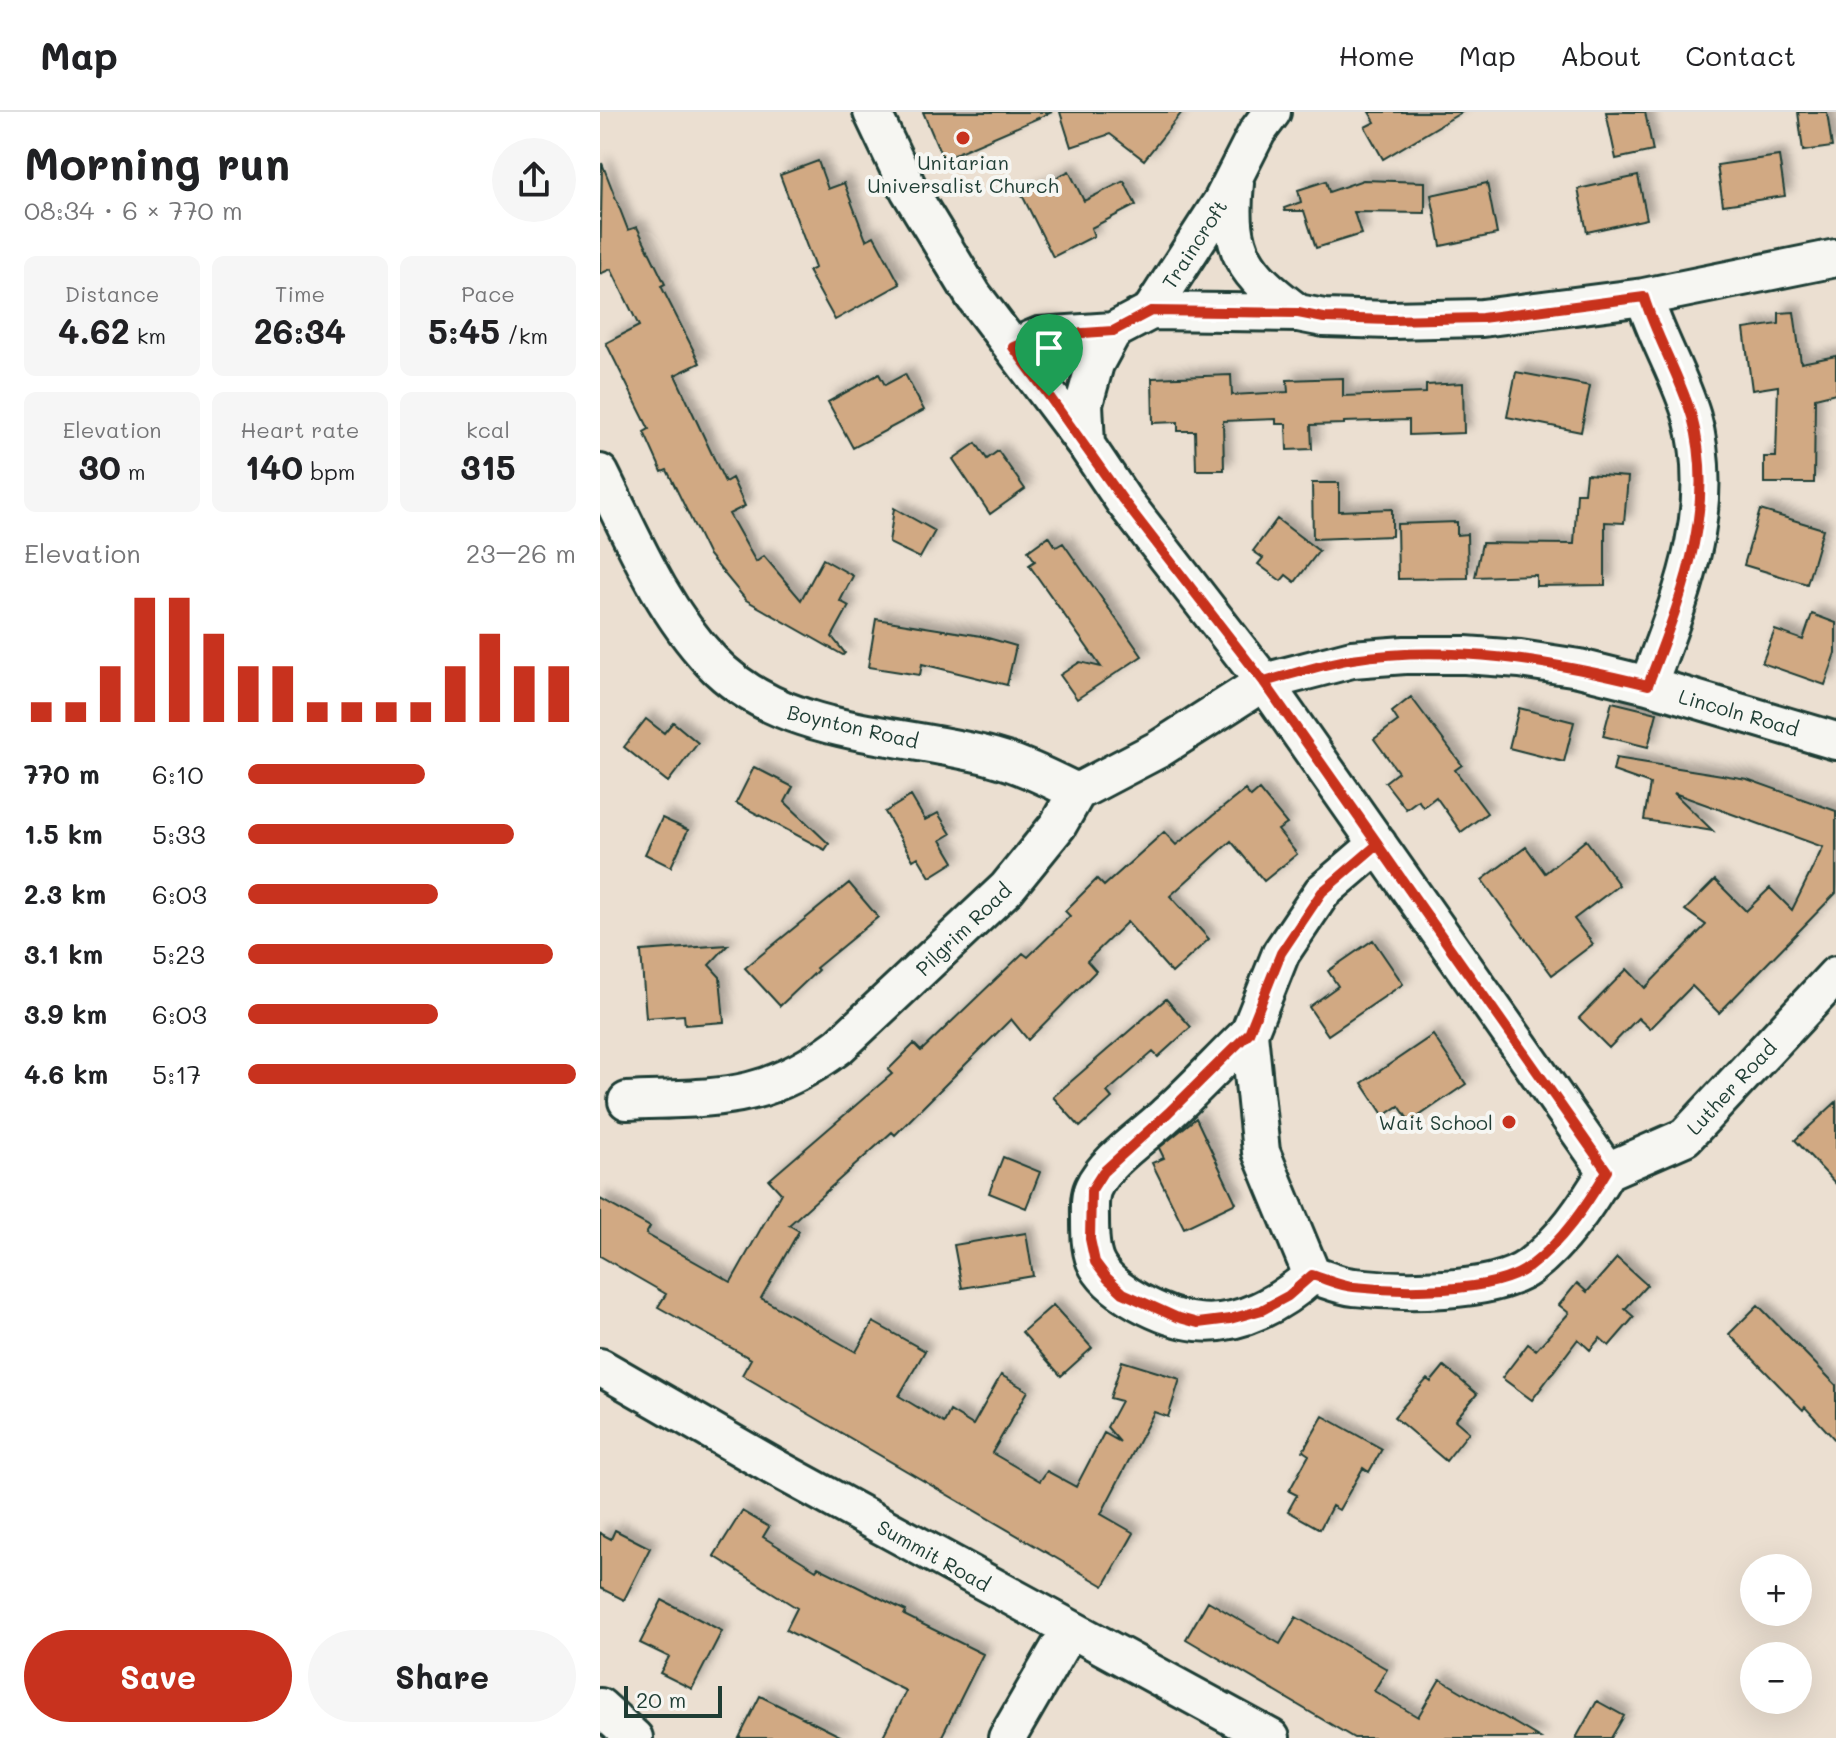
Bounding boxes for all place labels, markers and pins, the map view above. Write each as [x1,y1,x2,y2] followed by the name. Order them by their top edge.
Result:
[954,129,972,147] marker: Unitarian Universalist Church
[867,149,1059,198] place label: Unitarian Universalist Church
[1015,314,1083,396] pin
[1379,1109,1493,1135] place label: Wait School
[1500,1113,1518,1131] marker: Wait School

